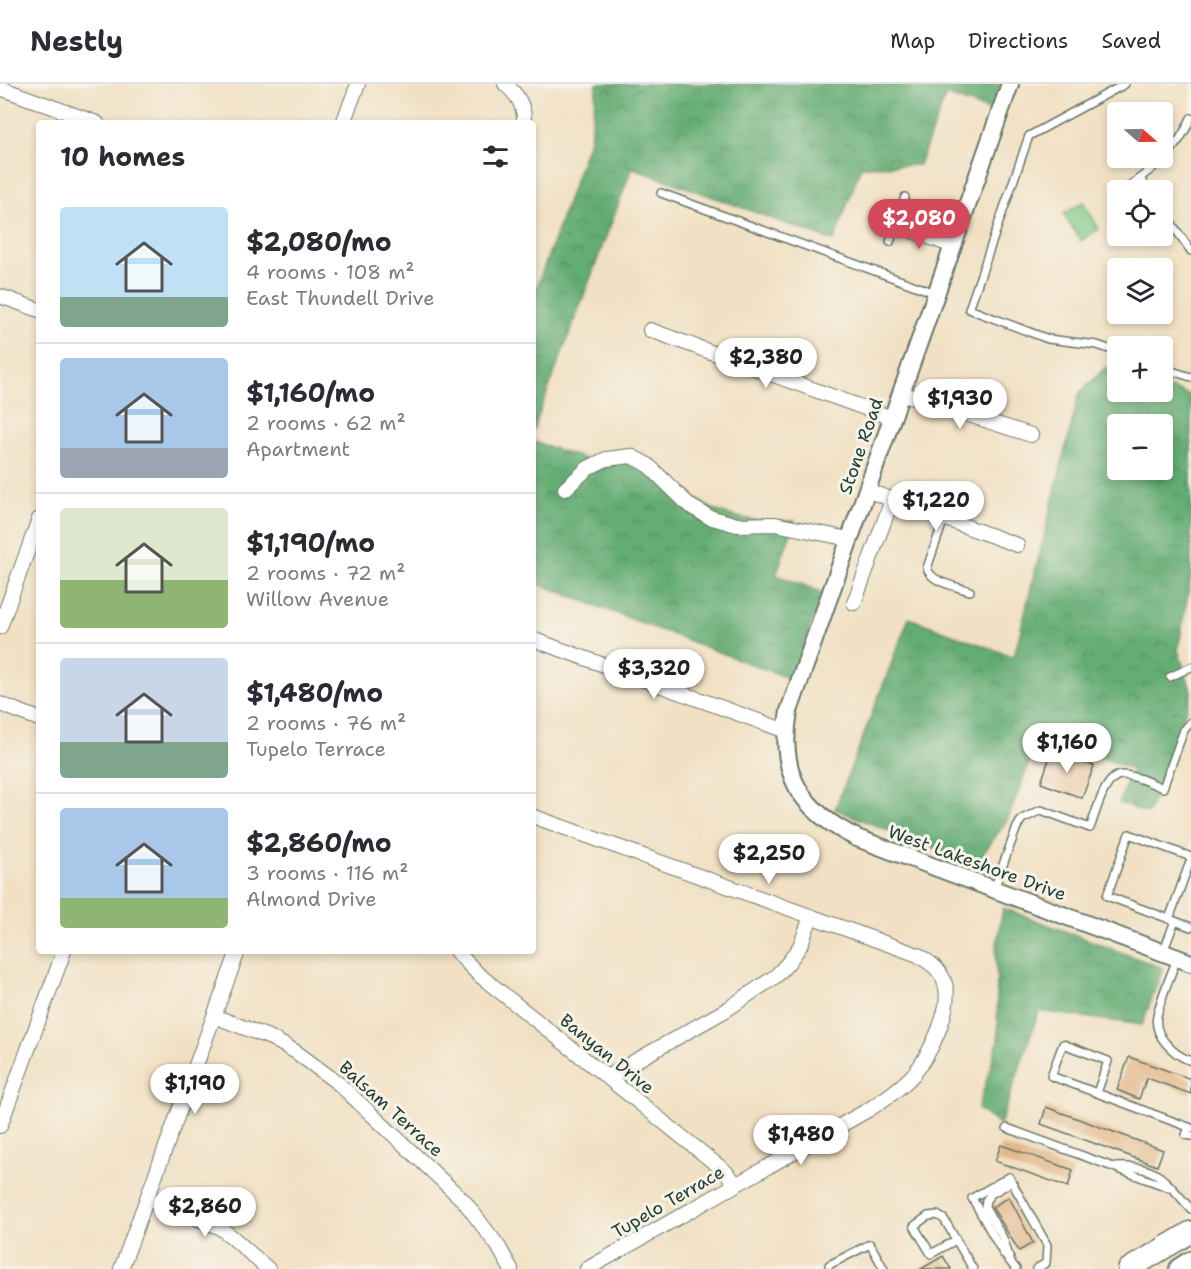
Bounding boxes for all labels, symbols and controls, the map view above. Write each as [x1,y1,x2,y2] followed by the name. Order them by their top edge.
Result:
[30,22,123,60] text: Nestly
[890,27,935,55] text: Map
[968,27,1068,55] text: Directions
[1101,27,1161,55] text: Saved
[1107,102,1173,168] north arrow
[1107,102,1173,480] map controls
[60,139,185,174] text: 10 homes
[479,140,512,173] icon: filters
[1107,180,1173,246] button: locate
[870,199,968,250] pin: $2,080
[882,205,956,231] text: $2,080
[246,224,392,259] text: $2,080/mo
[108,231,180,303] icon: home
[1107,258,1173,324] button: layers
[246,259,415,285] text: 4 rooms · 108 m²
[246,285,434,311] text: East Thundell Drive
[1107,336,1173,402] button: +
[717,338,815,389] pin: $2,380
[729,344,803,370] text: $2,380
[246,375,375,410] text: $1,160/mo
[911,379,1009,430] pin: $1,930
[108,382,180,454] icon: home
[927,385,993,411] text: $1,930
[833,395,889,497] street label: Stone Road
[246,410,406,436] text: 2 rooms · 62 m²
[1107,414,1173,480] button: −
[246,436,350,462] text: Apartment
[887,481,985,532] pin: $1,220
[902,487,970,513] text: $1,220
[246,525,375,560] text: $1,190/mo
[108,532,180,604] icon: home
[246,560,405,586] text: 2 rooms · 72 m²
[246,586,389,612] text: Willow Avenue
[605,649,703,700] pin: $3,320
[617,655,691,681] text: $3,320
[246,675,383,710] text: $1,480/mo
[108,682,180,754] icon: home
[246,710,406,736] text: 2 rooms · 76 m²
[1018,723,1116,774] pin: $1,160
[1036,729,1098,755] text: $1,160
[246,736,386,762] text: Tupelo Terrace
[885,820,1069,906] street label: West Lakeshore Drive
[246,825,392,860] text: $2,860/mo
[108,832,180,904] icon: home
[720,834,818,885] pin: $2,250
[733,840,805,866] text: $2,250
[246,860,408,886] text: 3 rooms · 116 m²
[246,886,377,912] text: Almond Drive
[555,1008,659,1100] street label: Banyan Drive
[334,1056,448,1162] street label: Balsam Terrace
[146,1064,244,1115] pin: $1,190
[164,1070,226,1096] text: $1,190
[752,1115,850,1166] pin: $1,480
[767,1121,835,1147] text: $1,480
[607,1160,729,1244] street label: Tupelo Terrace
[156,1187,254,1238] pin: $2,860
[168,1193,242,1219] text: $2,860

